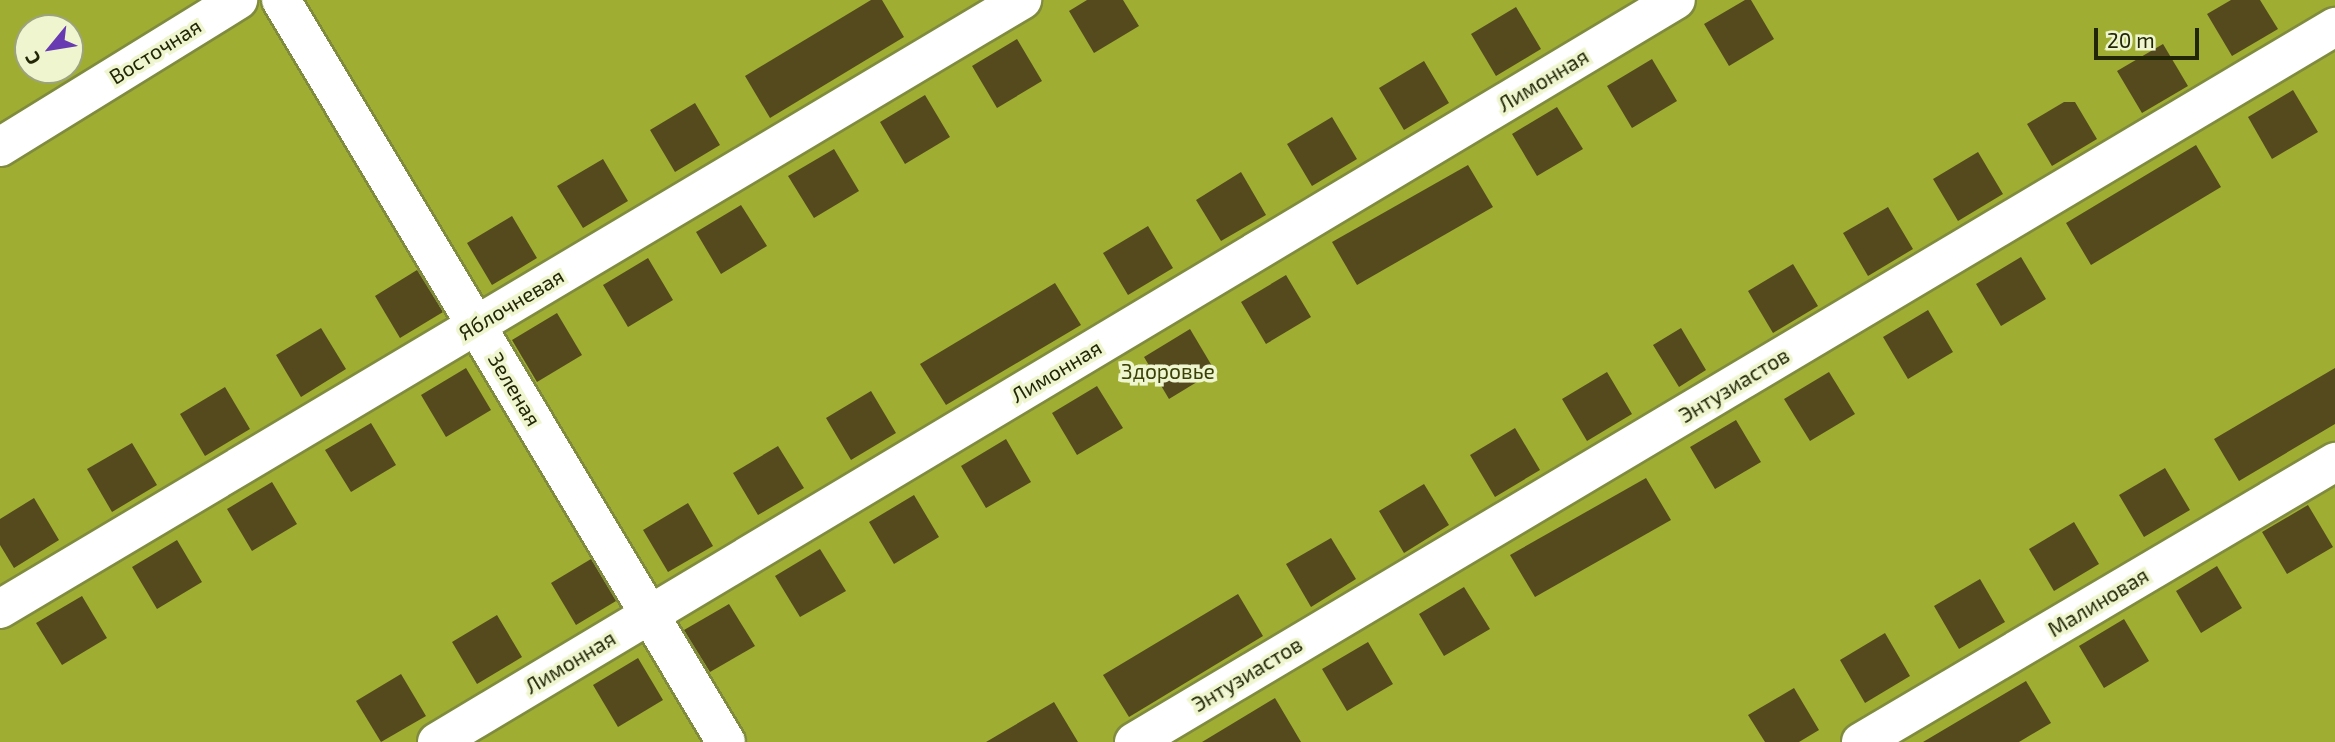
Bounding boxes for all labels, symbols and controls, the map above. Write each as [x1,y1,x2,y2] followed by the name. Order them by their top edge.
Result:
[104,13,206,89] street label: Восточная
[14,14,84,84] north arrow
[2097,14,2202,58] scale bar
[2107,27,2155,52] text: 20 m
[1493,43,1593,117] street label: Лимонная
[19,48,45,69] text: С
[454,263,568,345] street label: Яблочневая
[1006,334,1106,408] street label: Лимонная
[1674,342,1794,428] street label: Энтузиастов
[483,348,547,430] street label: Зеленая
[1121,358,1215,384] park label: Здоровье
[2043,562,2153,642] street label: Малиновая
[520,625,620,699] street label: Лимонная
[1187,631,1307,717] street label: Энтузиастов

